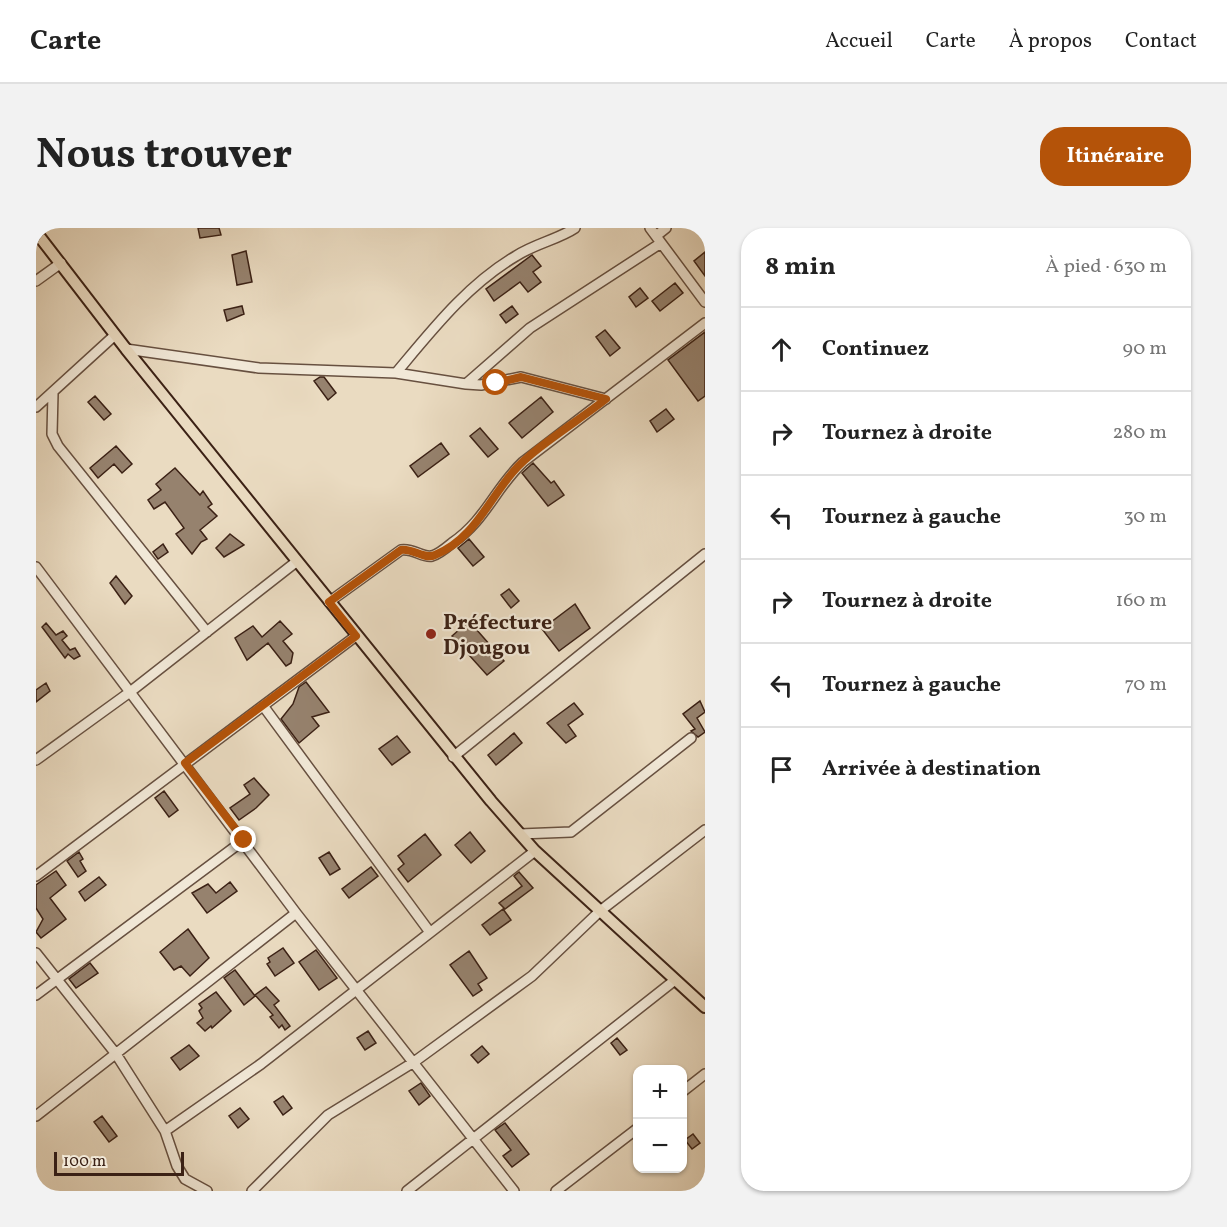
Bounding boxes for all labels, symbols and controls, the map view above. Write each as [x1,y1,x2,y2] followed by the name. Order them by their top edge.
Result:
[30,22,101,61] text: Carte
[825,27,893,56] text: Accueil
[926,27,976,56] text: Carte
[1009,27,1092,56] text: À propos
[1125,27,1197,56] text: Contact
[36,127,292,186] text: Nous trouver
[1040,127,1191,186] button: Itinéraire
[765,249,836,285] text: 8 min
[1045,253,1167,281] text: À pied · 630 m
[765,333,798,366] icon: ahead
[822,334,929,365] text: Continuez
[1123,335,1167,363] text: 90 m
[482,369,508,395] route start
[765,417,798,450] icon: right
[822,418,992,449] text: Tournez à droite
[1112,419,1167,447] text: 280 m
[765,501,798,534] icon: left
[822,502,1001,533] text: Tournez à gauche
[1123,503,1167,531] text: 30 m
[765,585,798,618] icon: right
[822,586,992,617] text: Tournez à droite
[1115,587,1167,615] text: 160 m
[443,608,552,664] place label: Préfecture Djougou
[424,627,438,641] marker: Préfecture Djougou
[765,669,798,702] icon: left
[822,670,1001,701] text: Tournez à gauche
[1124,671,1167,699] text: 70 m
[765,753,798,786] icon: arrive
[822,754,1041,785] text: Arrivée à destination
[230,826,256,852] route end
[633,1065,687,1173] map controls
[633,1065,687,1119] button: +
[633,1119,687,1173] button: −
[54,1149,184,1176] scale bar
[63,1151,106,1173] text: 100 m

